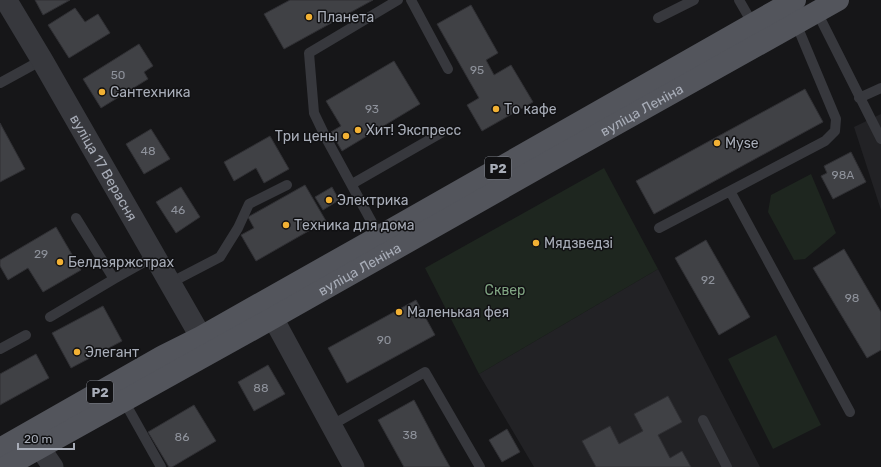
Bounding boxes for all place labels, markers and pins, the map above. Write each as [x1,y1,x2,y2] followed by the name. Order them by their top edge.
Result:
[317,9,374,26] place label: Планета
[304,12,314,22] marker: Планета
[110,84,190,101] place label: Сантехника
[97,87,107,97] marker: Сантехника
[504,101,557,118] place label: То кафе
[491,104,501,114] marker: То кафе
[366,122,461,139] place label: Хит! Экспресс
[353,125,363,135] marker: Хит! Экспресс
[275,128,338,145] place label: Три цены
[341,131,351,141] marker: Три цены
[725,135,759,152] place label: Myse
[712,138,722,148] marker: Myse
[337,192,409,209] place label: Электрика
[324,195,334,205] marker: Электрика
[294,217,415,234] place label: Техника для дома
[281,220,291,230] marker: Техника для дома
[544,235,613,252] place label: Мядзведзі
[531,238,541,248] marker: Мядзведзі
[68,254,175,271] place label: Белдзяржстрах
[55,257,65,267] marker: Белдзяржстрах
[407,304,509,321] place label: Маленькая фея
[394,307,404,317] marker: Маленькая фея
[85,344,139,361] place label: Элегант
[72,347,82,357] marker: Элегант

